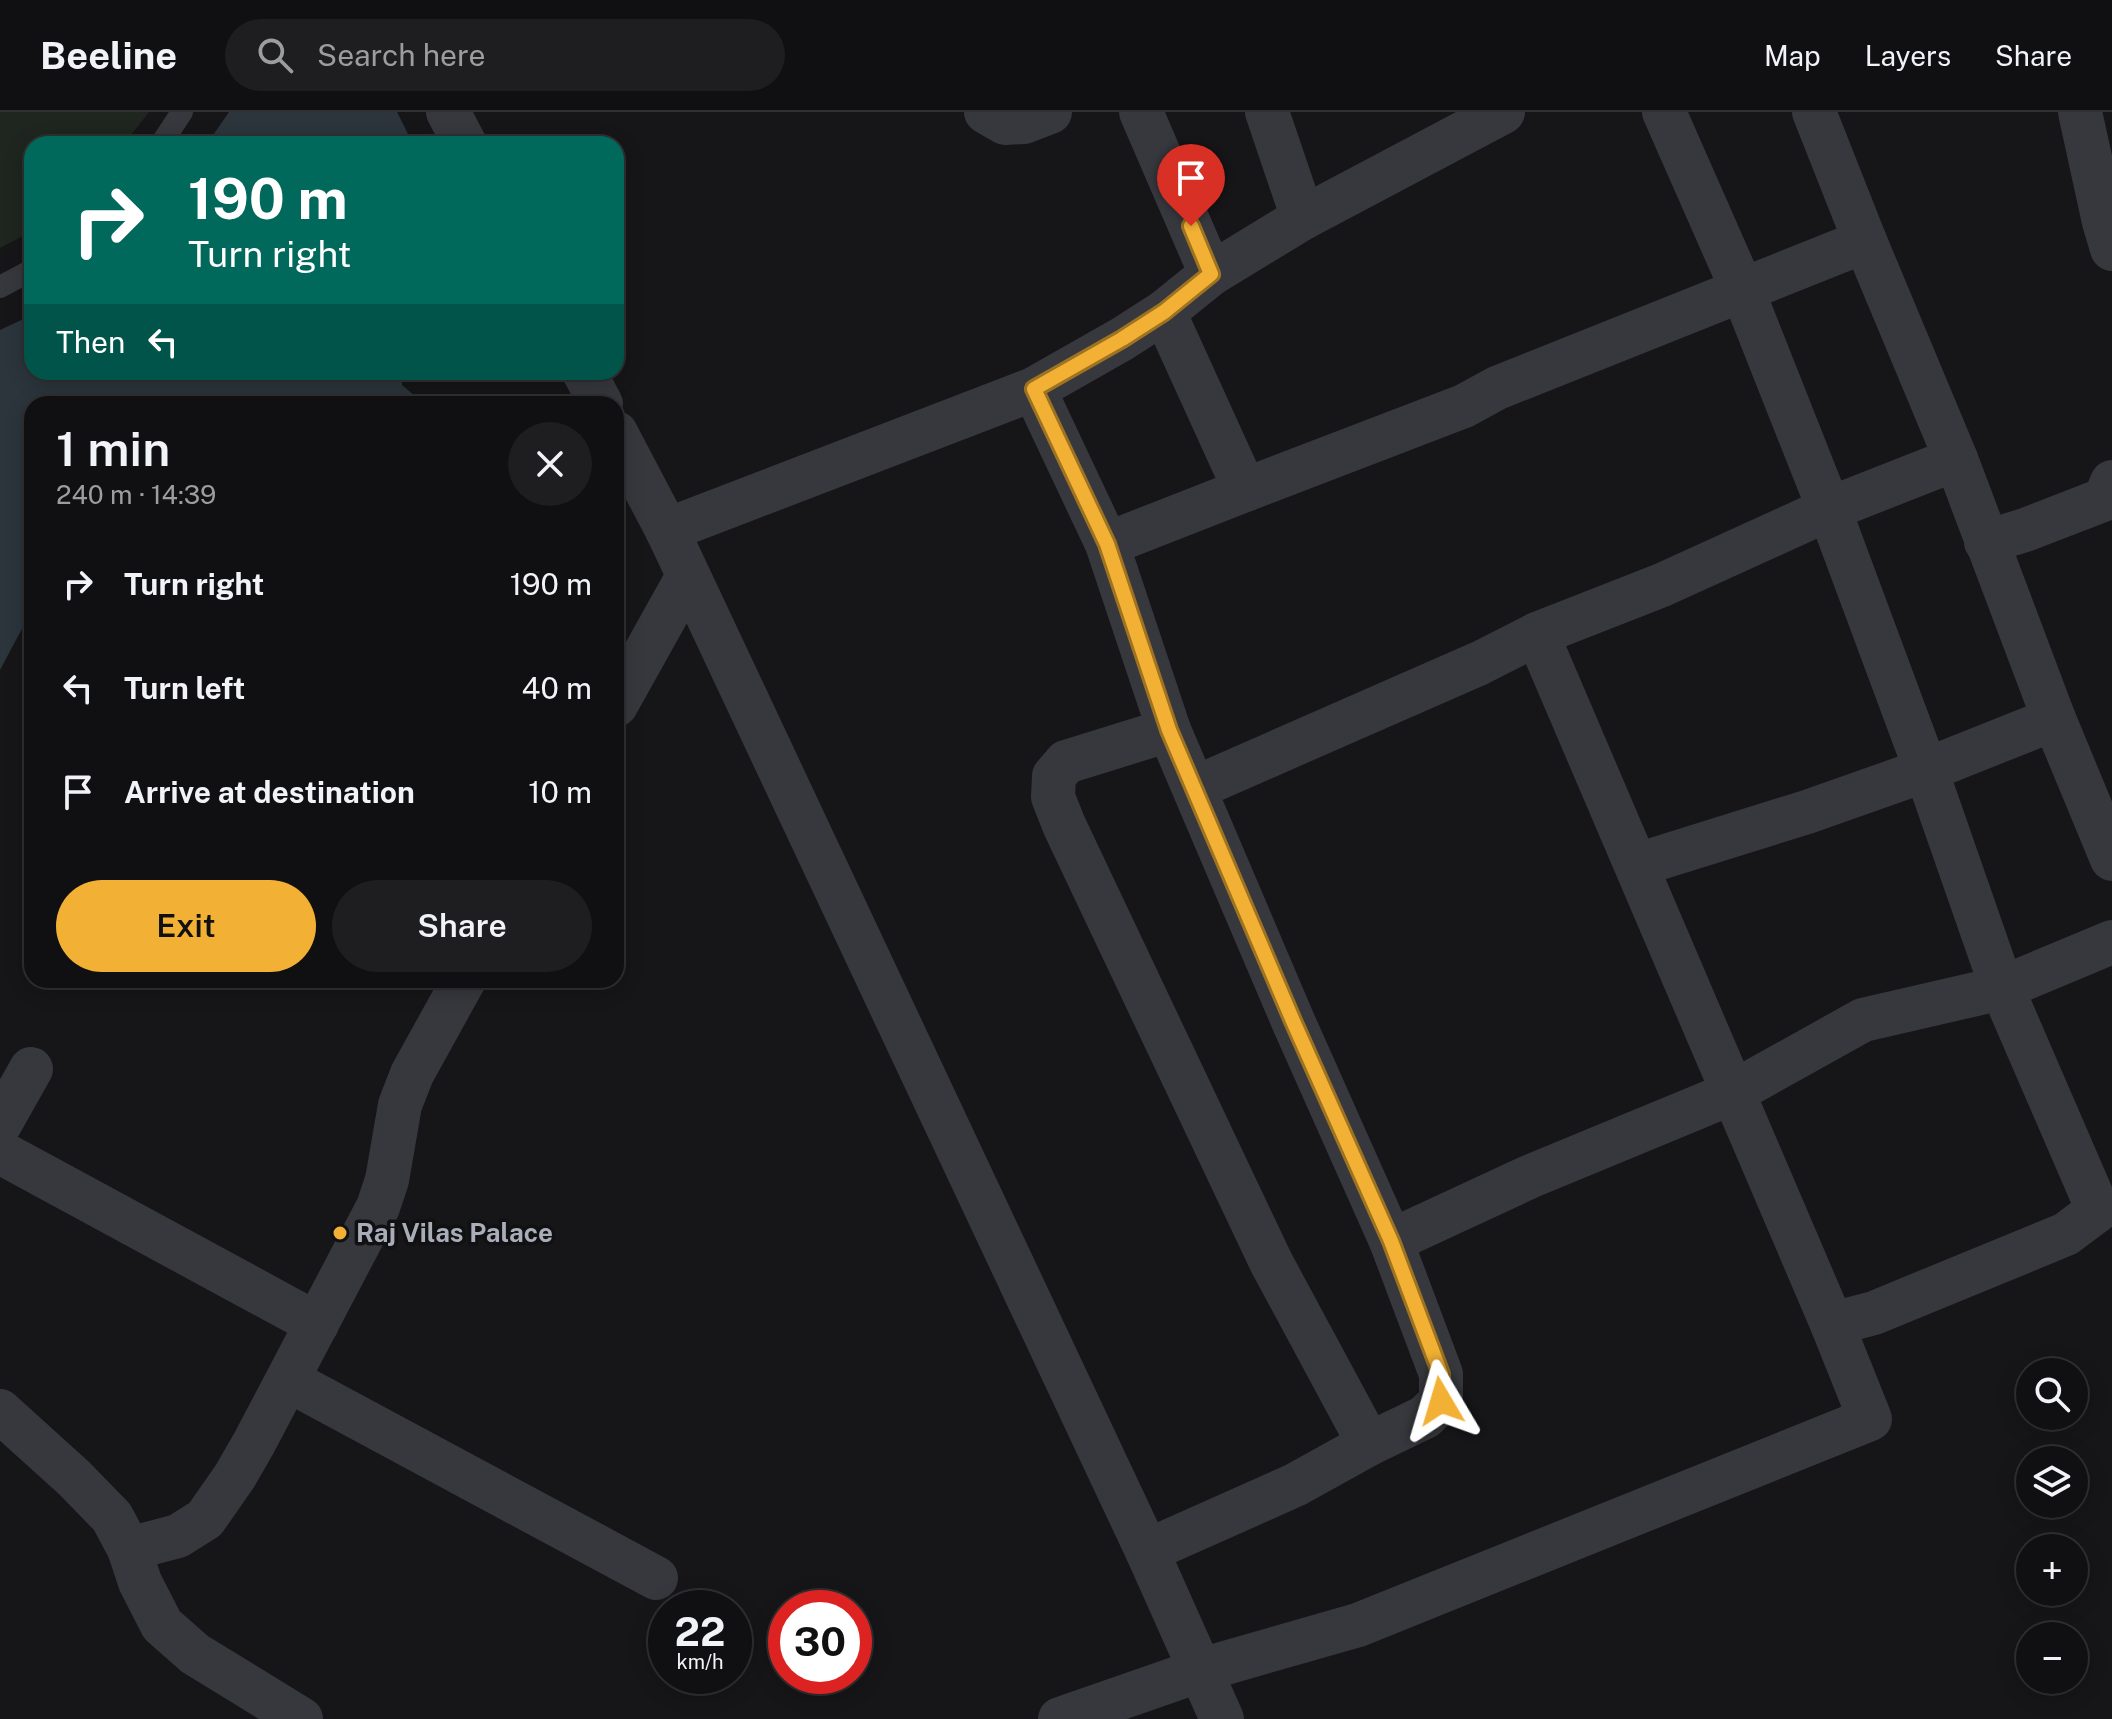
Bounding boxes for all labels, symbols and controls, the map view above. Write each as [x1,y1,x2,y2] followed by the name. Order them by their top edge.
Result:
[225,19,785,91] search box
[40,33,177,78] text: Beeline
[253,33,297,77] icon: search
[317,37,486,73] text: Search here
[1764,39,1821,72] text: Map
[1865,39,1951,72] text: Layers
[1995,39,2072,72] text: Share
[1157,144,1225,226] pin
[1169,156,1213,200] icon: arrive
[188,166,348,232] text: 190 m
[56,168,160,272] icon: right
[188,233,351,275] text: Turn right
[141,320,185,364] icon: left
[56,324,125,360] text: Then
[56,420,170,477] text: 1 min
[508,422,592,506] button: close
[56,479,216,510] text: 240 m · 14:39
[56,562,100,606] icon: right
[124,566,264,602] text: Turn right
[510,566,592,602] text: 190 m
[56,666,100,710] icon: left
[124,670,245,706] text: Turn left
[522,670,592,706] text: 40 m
[56,770,100,814] icon: arrive
[124,774,415,810] text: Arrive at destination
[528,774,592,810] text: 10 m
[56,880,316,972] button: Exit
[332,880,592,972] button: Share
[356,1217,553,1248] place label: Raj Vilas Palace
[331,1224,349,1242] marker: Raj Vilas Palace
[2016,1358,2088,1694] map controls
[2016,1358,2088,1430] button: search
[1399,1359,1483,1443] position arrow
[2016,1446,2088,1518] button: layers
[2016,1534,2088,1606] button: +
[768,1590,872,1694] speed limit sign: 30
[675,1608,725,1655] text: 22
[2016,1622,2088,1694] button: −
[676,1650,724,1674] text: km/h

